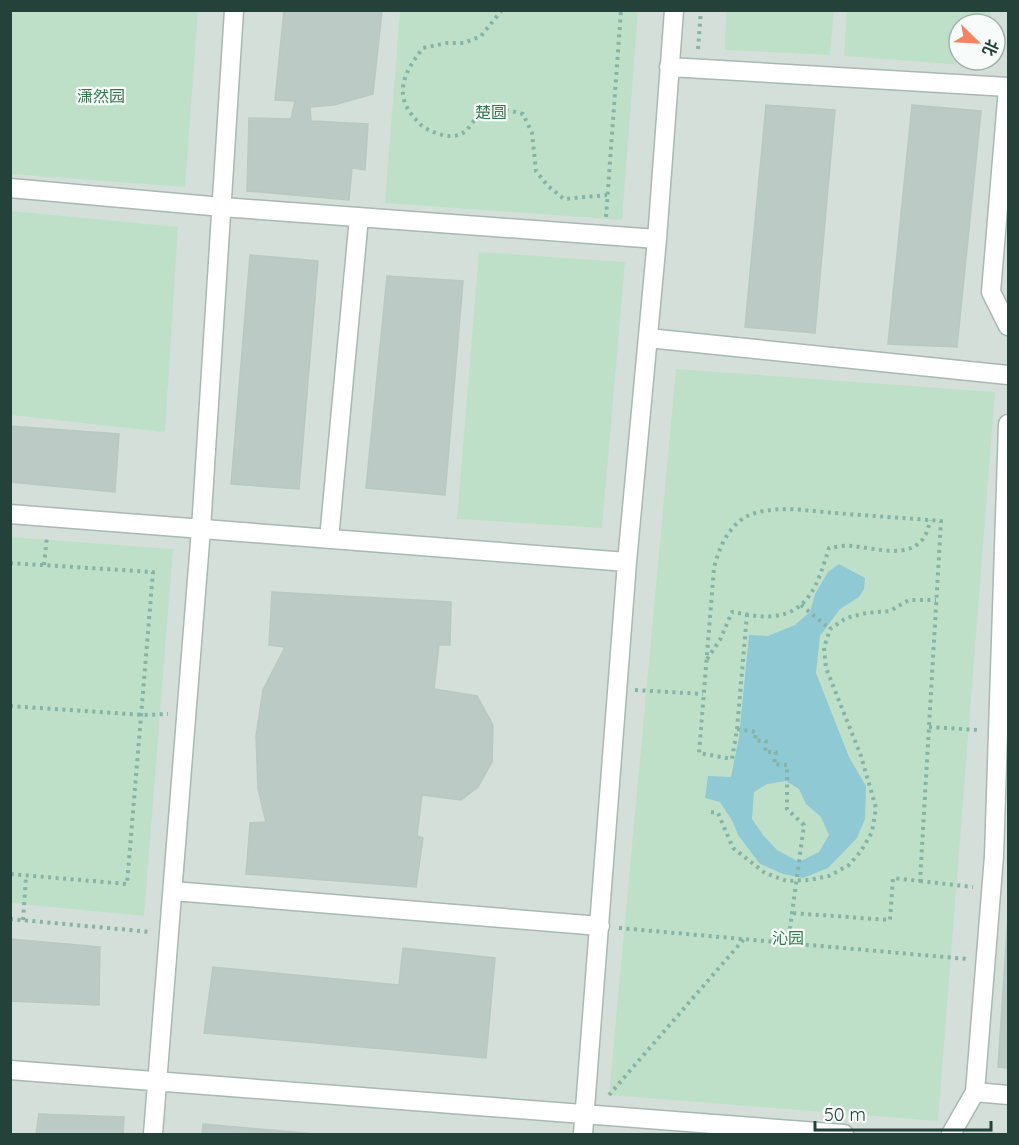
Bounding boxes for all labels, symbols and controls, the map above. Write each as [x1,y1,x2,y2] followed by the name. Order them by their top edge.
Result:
[947,12,1007,72] north arrow
[978,37,1003,59] text: 北
[77,86,125,106] park label: 潇然园
[475,102,507,122] park label: 楚圆
[772,928,804,948] park label: 沁园
[815,1094,990,1132] scale bar
[824,1103,866,1126] text: 50 m

